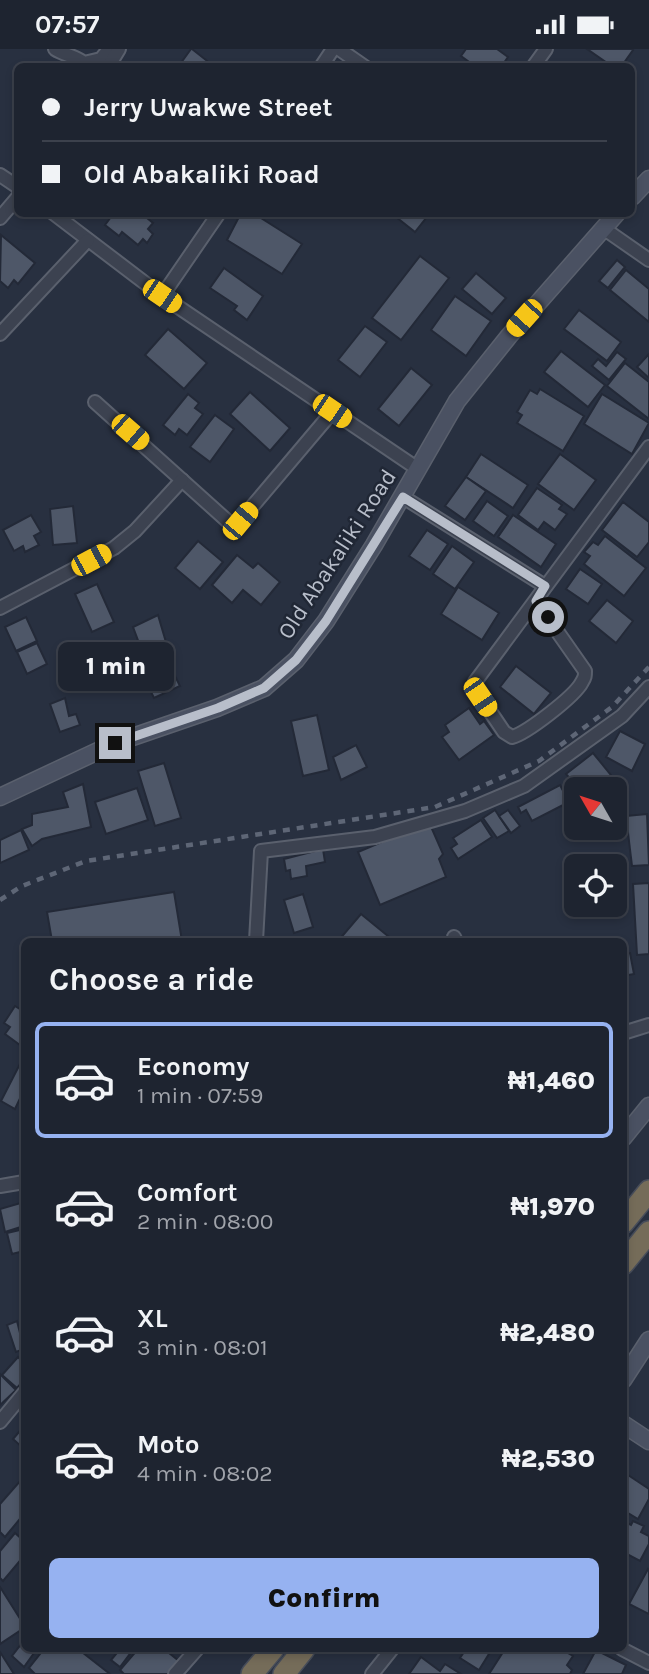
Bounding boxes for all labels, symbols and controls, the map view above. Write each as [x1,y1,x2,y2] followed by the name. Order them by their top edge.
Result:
[35,9,99,40] text: 07:57
[84,92,333,123] text: Jerry Uwakwe Street
[84,159,320,190] text: Old Abakaliki Road
[139,276,186,316] car
[503,295,546,341] car
[309,391,356,431] car
[108,410,153,454] car
[272,464,402,644] street label: Old Abakaliki Road
[219,498,262,544] car
[68,541,115,579] car
[532,601,564,633] route start
[57,641,173,691] callout: 1 min
[86,653,146,680] text: 1 min
[460,674,501,720] car
[99,727,131,759] route end
[564,777,626,840] north arrow
[564,777,627,917] map controls
[564,854,627,917] button: locate
[49,961,254,998] text: Choose a ride
[53,1049,116,1112] icon: car
[137,1051,249,1082] text: Economy
[508,1065,595,1096] text: ₦1,460
[137,1082,263,1109] text: 1 min · 07:59
[53,1175,116,1238] icon: car
[137,1177,238,1208] text: Comfort
[511,1191,595,1222] text: ₦1,970
[137,1208,273,1235] text: 2 min · 08:00
[53,1301,116,1364] icon: car
[137,1303,168,1334] text: XL
[500,1317,595,1348] text: ₦2,480
[137,1334,268,1361] text: 3 min · 08:01
[53,1427,116,1490] icon: car
[137,1429,199,1460] text: Moto
[502,1443,595,1474] text: ₦2,530
[137,1460,273,1487] text: 4 min · 08:02
[49,1558,599,1638] button: Confirm

